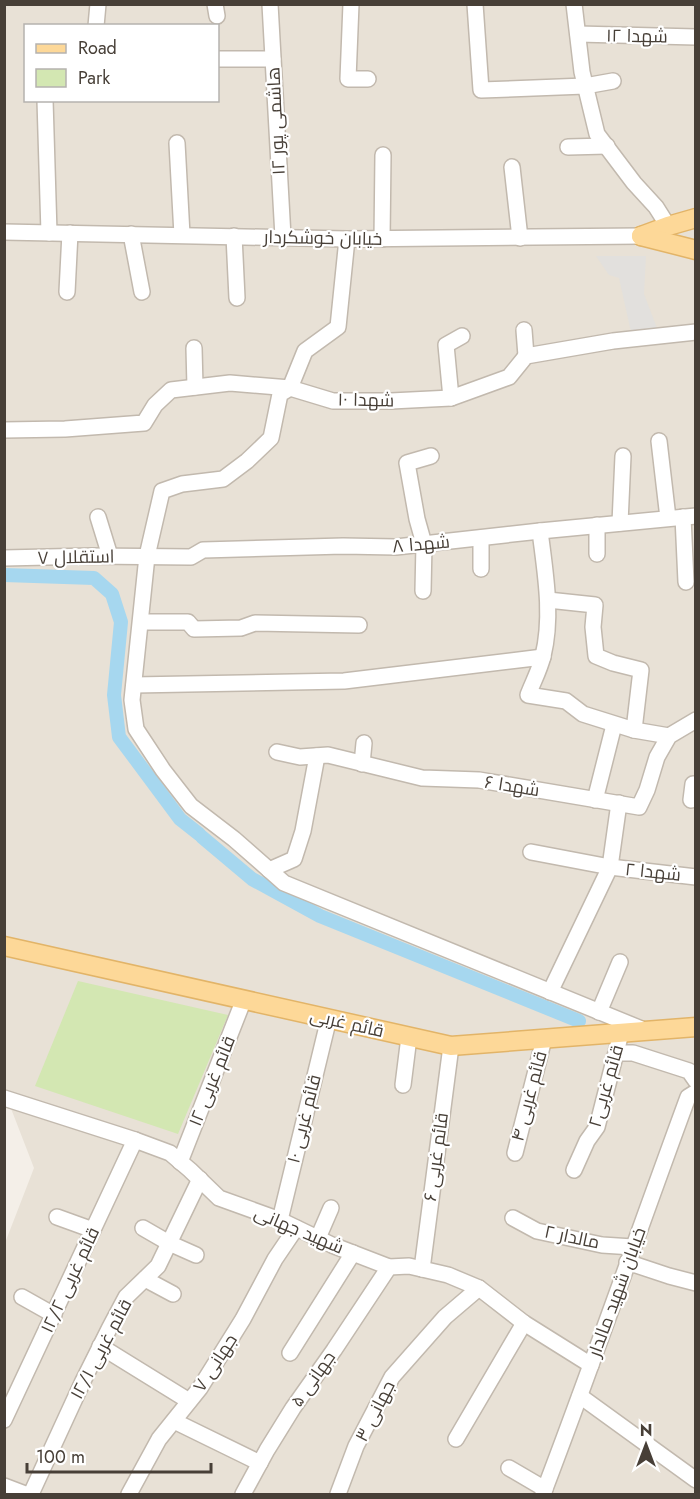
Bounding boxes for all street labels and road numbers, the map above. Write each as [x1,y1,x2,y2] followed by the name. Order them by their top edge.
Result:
[606,22,668,50] street label: شهدا ۱۲
[260,66,292,176] street label: هاشمی پور ۱۲
[262,224,383,252] street label: خیابان خوشکردار
[337,387,395,413] street label: شهدا ۱۰
[391,529,451,559] street label: شهدا ۸
[37,543,115,571] street label: استقلال ۷
[483,769,541,803] street label: شهدا ۶
[624,856,682,888] street label: شهدا ۲
[307,1002,387,1044] street label: قائم غربی
[182,1032,242,1130] street label: قائم غربی ۱۲
[582,1042,630,1130] street label: ۲قائم غربی
[504,1048,554,1144] street label: قائم غربی ۴
[280,1072,328,1166] street label: قائم غربی ۱۰
[417,1111,455,1203] street label: قائم غربی ۶
[250,1199,348,1261] street label: شهید جهانی
[542,1218,602,1256] street label: مالدار ۲
[34,1223,106,1337] street label: قائم غربی ۱۲/۲
[581,1224,653,1361] street label: خیابان شهید مالدار
[64,1294,138,1404] street label: قائم غربی ۱۲/۱
[187,1329,243,1397] street label: جهانی ۷
[284,1346,342,1412] street label: جهانی ۵
[349,1376,401,1446] street label: جهانی ۳

